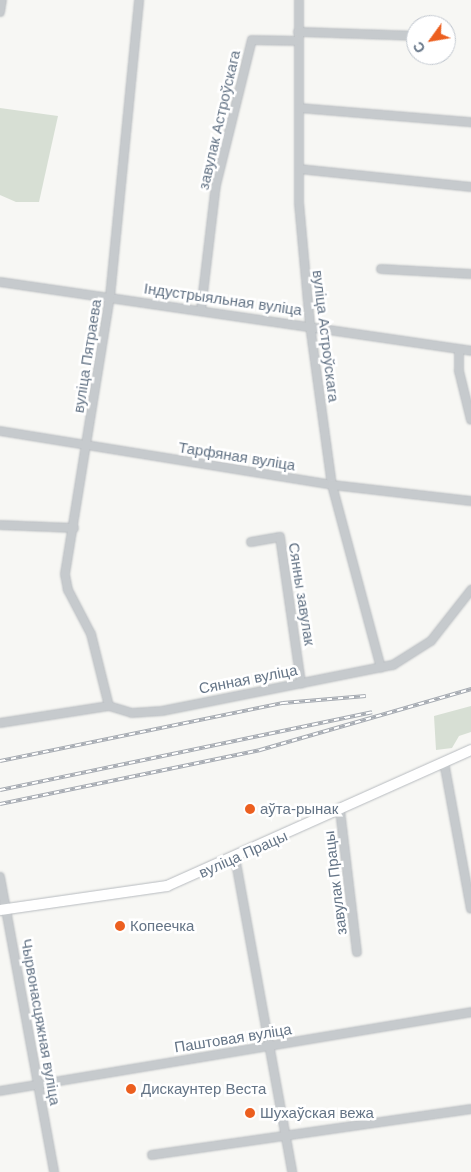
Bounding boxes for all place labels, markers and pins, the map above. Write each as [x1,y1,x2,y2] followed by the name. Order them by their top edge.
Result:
[260,800,338,818] place label: аўта-рынак
[244,803,256,815] marker: аўта-рынак
[130,917,194,935] place label: Копеечка
[114,920,126,932] marker: Копеечка
[141,1080,266,1098] place label: Дискаунтер Веста
[125,1083,137,1095] marker: Дискаунтер Веста
[260,1104,374,1122] place label: Шухаўская вежа
[244,1107,256,1119] marker: Шухаўская вежа

